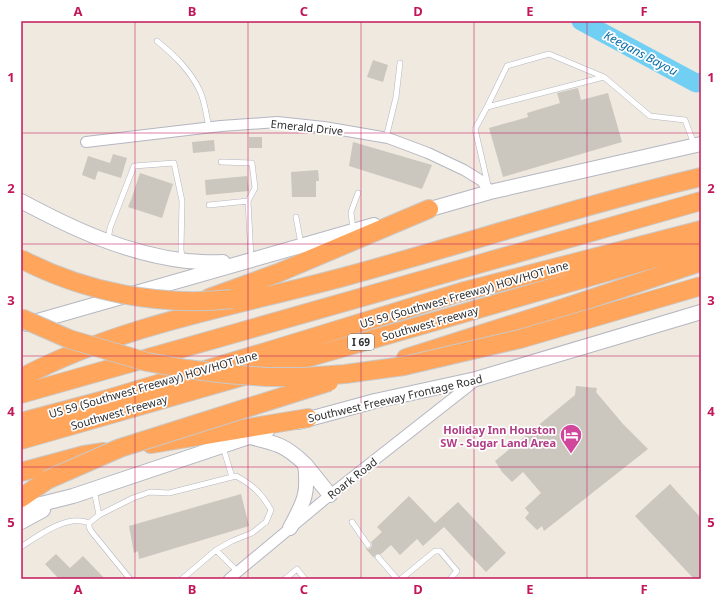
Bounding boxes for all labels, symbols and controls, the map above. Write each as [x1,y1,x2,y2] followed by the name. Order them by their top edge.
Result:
[74,2,83,20] text: A
[188,2,196,20] text: B
[300,2,308,20] text: C
[413,2,423,20] text: D
[526,2,534,20] text: E
[640,2,648,20] text: F
[601,26,681,80] water label: Keegans Bayou
[7,68,15,86] text: 1
[707,68,715,86] text: 1
[270,116,344,138] street label: Emerald Drive
[7,179,15,197] text: 2
[707,179,715,197] text: 2
[358,258,570,330] street label: US 59 (Southwest Freeway) HOV/HOT lane
[7,291,15,309] text: 3
[707,291,715,309] text: 3
[380,303,480,343] street label: Southwest Freeway
[348,334,374,350] road number: I 69
[47,348,259,420] street label: US 59 (Southwest Freeway) HOV/HOT lane
[306,371,484,425] street label: Southwest Freeway Frontage Road
[69,392,169,432] street label: Southwest Freeway
[7,402,15,420] text: 4
[707,402,715,420] text: 4
[440,422,556,450] place label: Holiday Inn Houston SW - Sugar Land Area
[558,422,584,455] hotel icon: Holiday Inn Houston SW - Sugar Land Area
[324,454,380,502] street label: Roark Road
[7,513,15,531] text: 5
[707,513,715,531] text: 5
[74,580,83,598] text: A
[188,580,196,598] text: B
[300,580,308,598] text: C
[413,580,423,598] text: D
[526,580,534,598] text: E
[640,580,648,598] text: F

